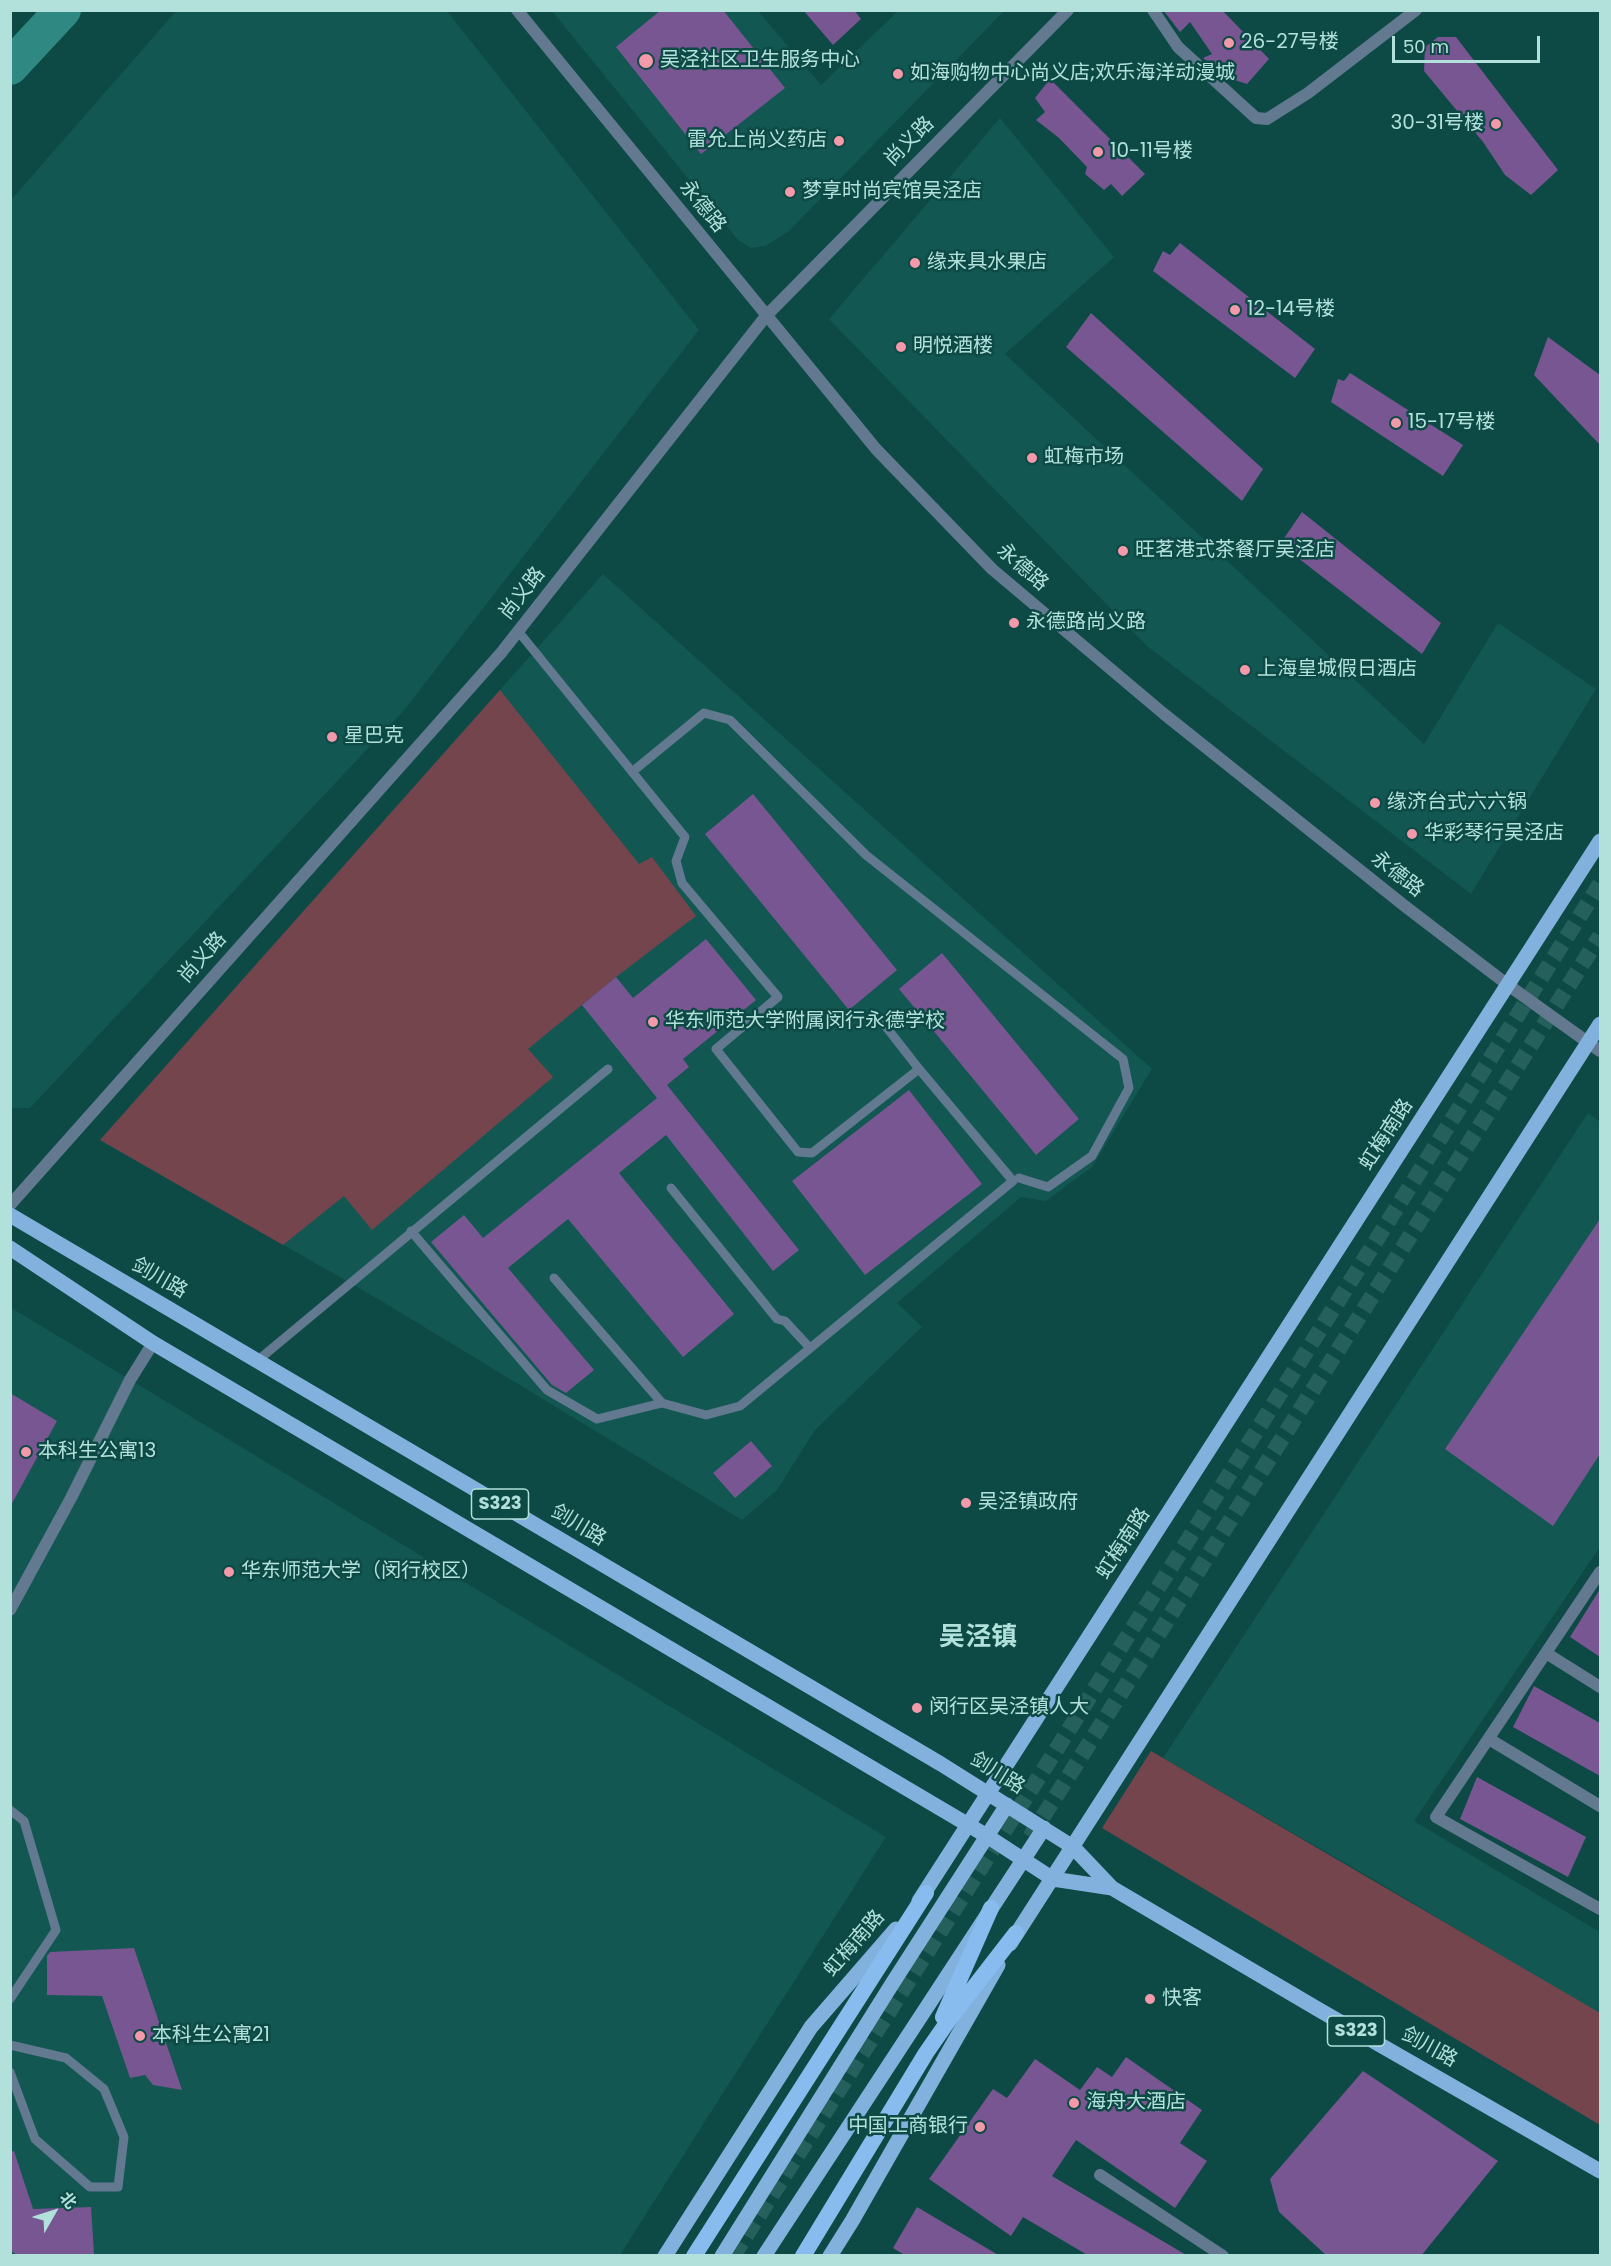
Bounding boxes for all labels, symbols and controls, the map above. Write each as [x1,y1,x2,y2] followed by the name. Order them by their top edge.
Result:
[1395,24,1544,62] scale bar
[1241,31,1339,55] place label: 26-27号楼
[1403,34,1449,59] text: 50 m
[1222,36,1236,50] marker: 26-27号楼
[660,49,860,73] place label: 吴泾社区卫生服务中心
[637,52,655,70] marker: 吴泾社区卫生服务中心
[910,62,1235,86] place label: 如海购物中心尚义店;欢乐海洋动漫城
[891,67,905,81] marker: 如海购物中心尚义店;欢乐海洋动漫城
[880,112,940,172] street label: 尚义路
[1390,112,1484,136] place label: 30-31号楼
[1489,117,1503,131] marker: 30-31号楼
[687,129,827,153] place label: 雷允上尚义药店
[832,134,846,148] marker: 雷允上尚义药店
[1110,140,1193,164] place label: 10-11号楼
[1091,145,1105,159] marker: 10-11号楼
[674,176,730,238] street label: 永德路
[802,180,982,204] place label: 梦享时尚宾馆吴泾店
[783,185,797,199] marker: 梦享时尚宾馆吴泾店
[927,251,1047,275] place label: 缘来具水果店
[908,256,922,270] marker: 缘来具水果店
[1247,298,1335,322] place label: 12-14号楼
[1228,303,1242,317] marker: 12-14号楼
[913,335,993,359] place label: 明悦酒楼
[894,340,908,354] marker: 明悦酒楼
[1408,411,1495,435] place label: 15-17号楼
[1389,416,1403,430] marker: 15-17号楼
[1044,446,1124,470] place label: 虹梅市场
[1025,451,1039,465] marker: 虹梅市场
[991,539,1053,597] street label: 永德路
[1135,539,1335,563] place label: 旺茗港式茶餐厅吴泾店
[1116,544,1130,558] marker: 旺茗港式茶餐厅吴泾店
[495,563,551,625] street label: 尚义路
[1026,611,1146,635] place label: 永德路尚义路
[1007,616,1021,630] marker: 永德路尚义路
[1257,658,1417,682] place label: 上海皇城假日酒店
[1238,663,1252,677] marker: 上海皇城假日酒店
[344,725,404,749] place label: 星巴克
[325,730,339,744] marker: 星巴克
[1387,791,1527,815] place label: 缘济台式六六锅
[1368,796,1382,810] marker: 缘济台式六六锅
[1424,822,1564,846] place label: 华彩琴行吴泾店
[1405,827,1419,841] marker: 华彩琴行吴泾店
[1366,847,1428,903] street label: 永德路
[174,928,232,988] street label: 尚义路
[665,1010,945,1034] place label: 华东师范大学附属闵行永德学校
[646,1015,660,1029] marker: 华东师范大学附属闵行永德学校
[1355,1095,1419,1175] street label: 虹梅南路
[127,1254,191,1304] street label: 剑川路
[38,1440,156,1464] place label: 本科生公寓13
[19,1445,33,1459] marker: 本科生公寓13
[472,1489,528,1519] road number: S323
[978,1491,1078,1515] place label: 吴泾镇政府
[959,1496,973,1510] marker: 吴泾镇政府
[546,1500,610,1552] street label: 剑川路
[1092,1504,1156,1584] street label: 虹梅南路
[241,1560,481,1584] place label: 华东师范大学（闵行校区）
[222,1565,236,1579] marker: 华东师范大学（闵行校区）
[939,1622,1017,1654] district label: 吴泾镇
[929,1696,1089,1720] place label: 闵行区吴泾镇人大
[910,1701,924,1715] marker: 闵行区吴泾镇人大
[965,1748,1029,1800] street label: 剑川路
[820,1906,890,1982] street label: 虹梅南路
[1162,1987,1202,2011] place label: 快客
[1143,1992,1157,2006] marker: 快客
[1328,2016,1384,2046] road number: S323
[1397,2023,1461,2073] street label: 剑川路
[152,2024,270,2048] place label: 本科生公寓21
[133,2029,147,2043] marker: 本科生公寓21
[1086,2091,1186,2115] place label: 海舟大酒店
[1067,2096,1081,2110] marker: 海舟大酒店
[848,2115,968,2139] place label: 中国工商银行
[973,2120,987,2134] marker: 中国工商银行
[24,2182,84,2242] north arrow
[54,2187,82,2214] text: 北

